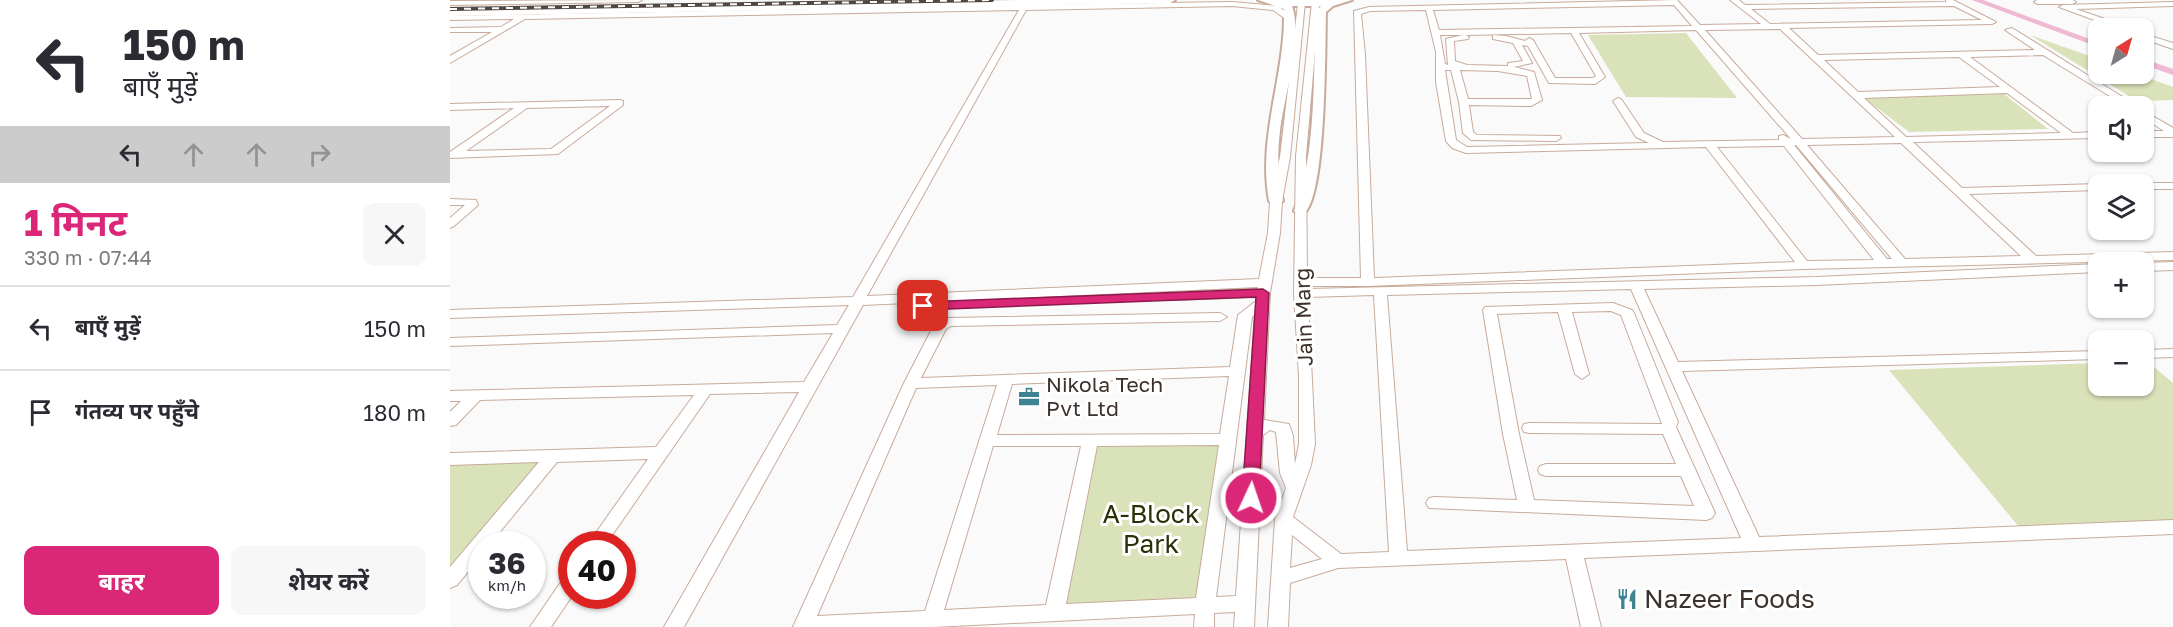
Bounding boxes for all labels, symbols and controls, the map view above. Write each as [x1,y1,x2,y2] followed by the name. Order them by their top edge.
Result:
[2088,18,2154,84] north arrow
[2088,18,2154,396] map controls
[123,19,245,69] text: 150 m
[24,24,102,102] icon: left
[123,70,198,102] text: बाएँ मुड़ें
[2088,96,2154,162] button: sound
[114,138,147,171] icon: left
[177,138,210,171] icon: ahead
[240,138,273,171] icon: ahead
[303,138,336,171] icon: right
[2088,174,2154,240] button: layers
[24,201,127,244] text: 1 मिनट
[363,203,426,266] button: close
[24,245,152,269] text: 330 m · 07:44
[2088,252,2154,318] button: +
[1288,268,1318,367] street label: Jain Marg
[897,280,948,331] pin
[906,289,939,322] icon: arrive
[24,312,57,345] icon: left
[75,313,141,340] text: बाएँ मुड़ें
[364,315,426,342] text: 150 m
[2088,330,2154,396] button: −
[1046,371,1163,421] place label: Nikola Tech Pvt Ltd
[1017,385,1041,409] office icon: Nikola Tech Pvt Ltd
[24,396,57,429] icon: arrive
[75,397,199,424] text: गंतव्य पर पहुँचे
[363,399,426,426] text: 180 m
[1219,466,1283,530] position arrow
[1102,498,1200,559] park label: A-Block Park
[558,531,636,609] speed limit sign: 40
[488,545,526,581] text: 36
[24,546,219,615] button: बाहर
[231,546,426,615] button: शेयर करें
[488,576,526,594] text: km/h
[1644,583,1815,614] place label: Nazeer Foods
[1615,587,1639,611] restaurant icon: Nazeer Foods

